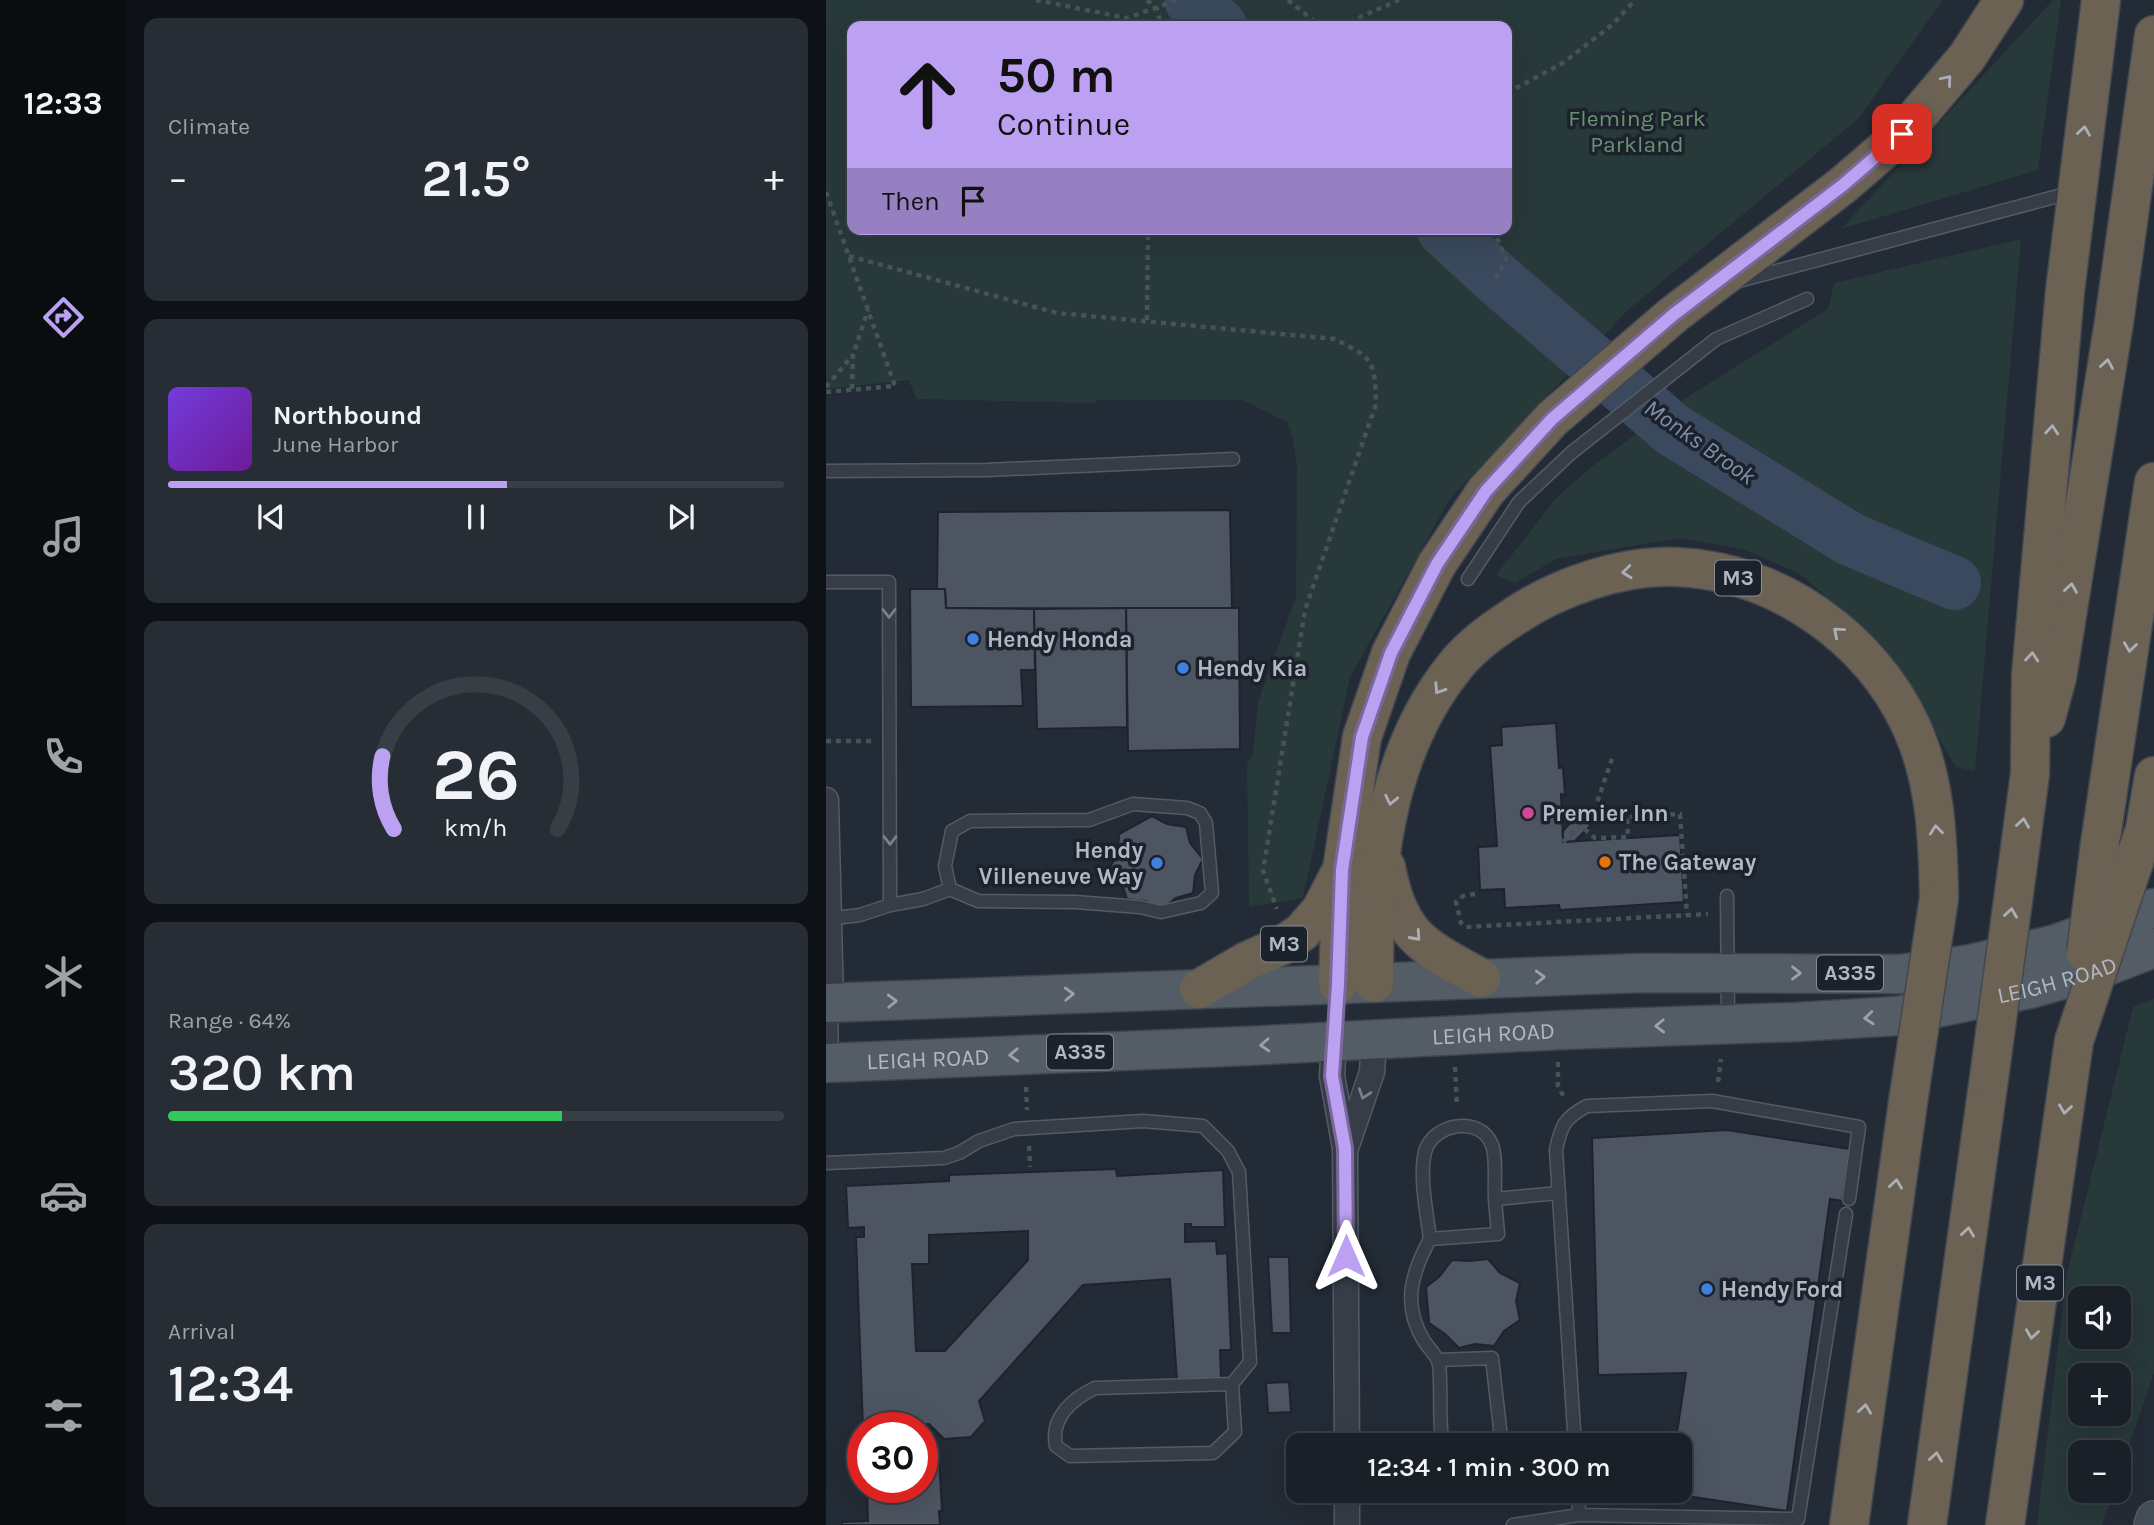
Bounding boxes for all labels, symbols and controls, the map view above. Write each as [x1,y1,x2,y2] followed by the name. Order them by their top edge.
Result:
[997,47,1115,104] text: 50 m
[882,49,973,140] icon: ahead
[1939,75,1951,88] one-way arrow
[23,85,103,122] text: 12:33
[1872,104,1932,164] pin
[1568,105,1706,158] park label: Fleming Park Parkland
[997,106,1130,143] text: Continue
[168,113,250,140] text: Climate
[1883,115,1921,153] icon: arrive
[2076,125,2091,137] one-way arrow
[421,148,531,209] text: 21.5°
[168,156,188,201] text: −
[764,156,784,201] text: +
[954,182,992,220] icon: arrive
[882,186,940,217] text: Then
[39,293,88,342] icon: directions
[2099,358,2114,370] one-way arrow
[1639,393,1762,491] water label: Monks Brook
[273,400,422,431] text: Northbound
[2044,425,2059,436] one-way arrow
[273,431,398,458] text: June Harbor
[252,498,290,536] icon: previous
[457,498,495,536] icon: pause
[662,498,700,536] icon: next
[39,512,88,561] icon: music
[1715,560,1761,596] road number: M3
[1621,564,1632,579] one-way arrow
[2063,582,2078,594] one-way arrow
[881,608,897,618] one-way arrow
[987,626,1132,653] place label: Hendy Honda
[1833,628,1846,640] one-way arrow
[965,631,981,647] marker: Hendy Honda
[2122,641,2137,653] one-way arrow
[2024,651,2039,662] one-way arrow
[1197,655,1307,682] place label: Hendy Kia
[1175,660,1191,676] marker: Hendy Kia
[1435,681,1447,694] one-way arrow
[39,732,88,781] icon: phone
[432,732,520,817] text: 26
[1384,794,1399,806] one-way arrow
[1542,800,1669,827] place label: Premier Inn
[1520,805,1536,821] marker: Premier Inn
[444,812,508,841] text: km/h
[2016,817,2031,828] one-way arrow
[1929,824,1944,835] one-way arrow
[882,835,897,846] one-way arrow
[979,837,1143,890] place label: Hendy Villeneuve Way
[1619,849,1757,876] place label: The Gateway
[1597,854,1613,870] marker: The Gateway
[1149,855,1165,871] marker: Hendy Villeneuve Way
[2004,907,2019,919] one-way arrow
[1261,926,1307,962] road number: M3
[1408,928,1420,941] one-way arrow
[1995,950,2121,1009] street label: LEIGH ROAD
[39,952,88,1001] icon: climate
[1817,956,1883,990] road number: A335
[1792,965,1802,981] one-way arrow
[1535,969,1546,984] one-way arrow
[1064,986,1075,1001] one-way arrow
[886,993,897,1008] one-way arrow
[168,1007,291,1034] text: Range · 64%
[1863,1010,1874,1025] one-way arrow
[1431,1017,1556,1050] street label: LEIGH ROAD
[1654,1019,1665,1034] one-way arrow
[1047,1034,1113,1070] road number: A335
[1260,1037,1271,1052] one-way arrow
[168,1042,356,1103] text: 320 km
[866,1043,990,1075] street label: LEIGH ROAD
[1008,1047,1019,1062] one-way arrow
[1358,1088,1372,1100] one-way arrow
[2057,1103,2072,1114] one-way arrow
[39,1171,88,1220] icon: car
[1889,1178,1904,1189] one-way arrow
[1309,1219,1383,1293] position arrow
[1960,1226,1975,1238] one-way arrow
[2017,1266,2063,1300] road number: M3
[1721,1276,1843,1303] place label: Hendy Ford
[1699,1281,1715,1297] marker: Hendy Ford
[2068,1286,2131,1503] map controls
[2068,1286,2131,1349] button: sound
[168,1318,235,1345] text: Arrival
[2025,1328,2040,1340] one-way arrow
[168,1353,293,1414] text: 12:34
[2068,1363,2131,1426] button: +
[39,1391,88,1440] icon: filters
[1857,1403,1872,1415] one-way arrow
[847,1412,938,1503] speed limit sign: 30
[2068,1440,2131,1503] button: −
[1368,1452,1610,1483] text: 12:34 · 1 min · 300 m
[1928,1452,1943,1463] one-way arrow

